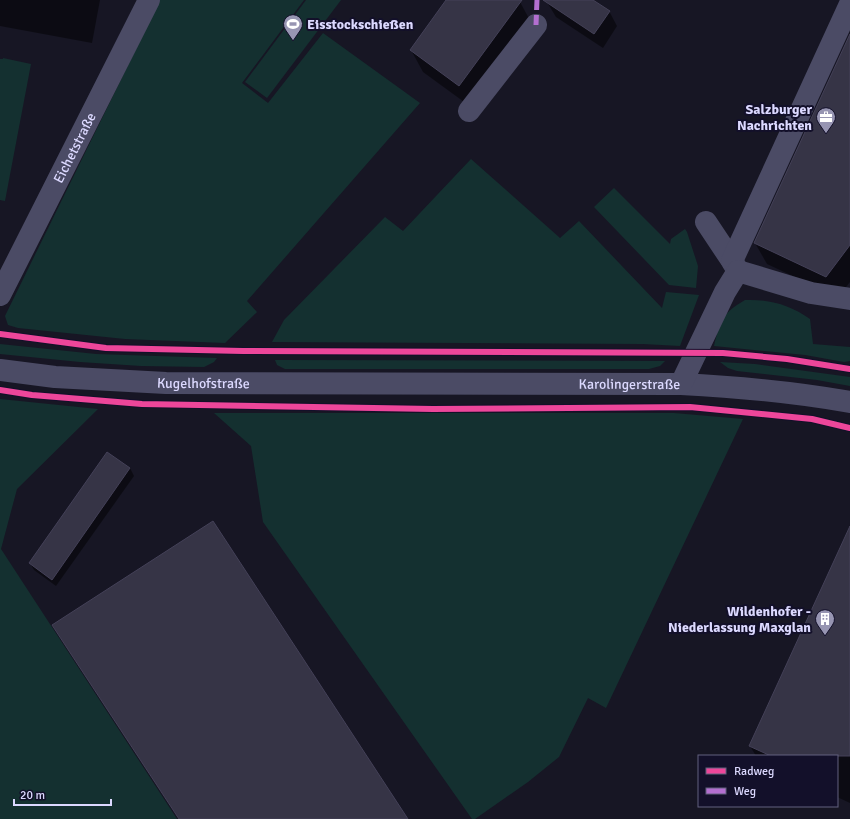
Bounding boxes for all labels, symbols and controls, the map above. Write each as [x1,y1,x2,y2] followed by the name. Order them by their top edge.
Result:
[282,13,304,41] sports icon: Eisstockschießen
[307,16,414,33] place label: Eisstockschießen
[737,101,812,134] place label: Salzburger Nachrichten
[815,106,837,134] office icon: Salzburger Nachrichten
[49,110,99,186] street label: Eichetstraße
[157,374,250,392] street label: Kugelhofstraße
[579,375,680,392] street label: Karolingerstraße
[668,603,811,636] place label: Wildenhofer - Niederlassung Maxglan
[814,608,836,636] building icon: Wildenhofer - Niederlassung Maxglan
[698,755,838,807] legend
[734,764,774,779] text: Radweg
[14,781,111,807] scale bar
[734,784,756,799] text: Weg
[20,788,45,803] text: 20 m

